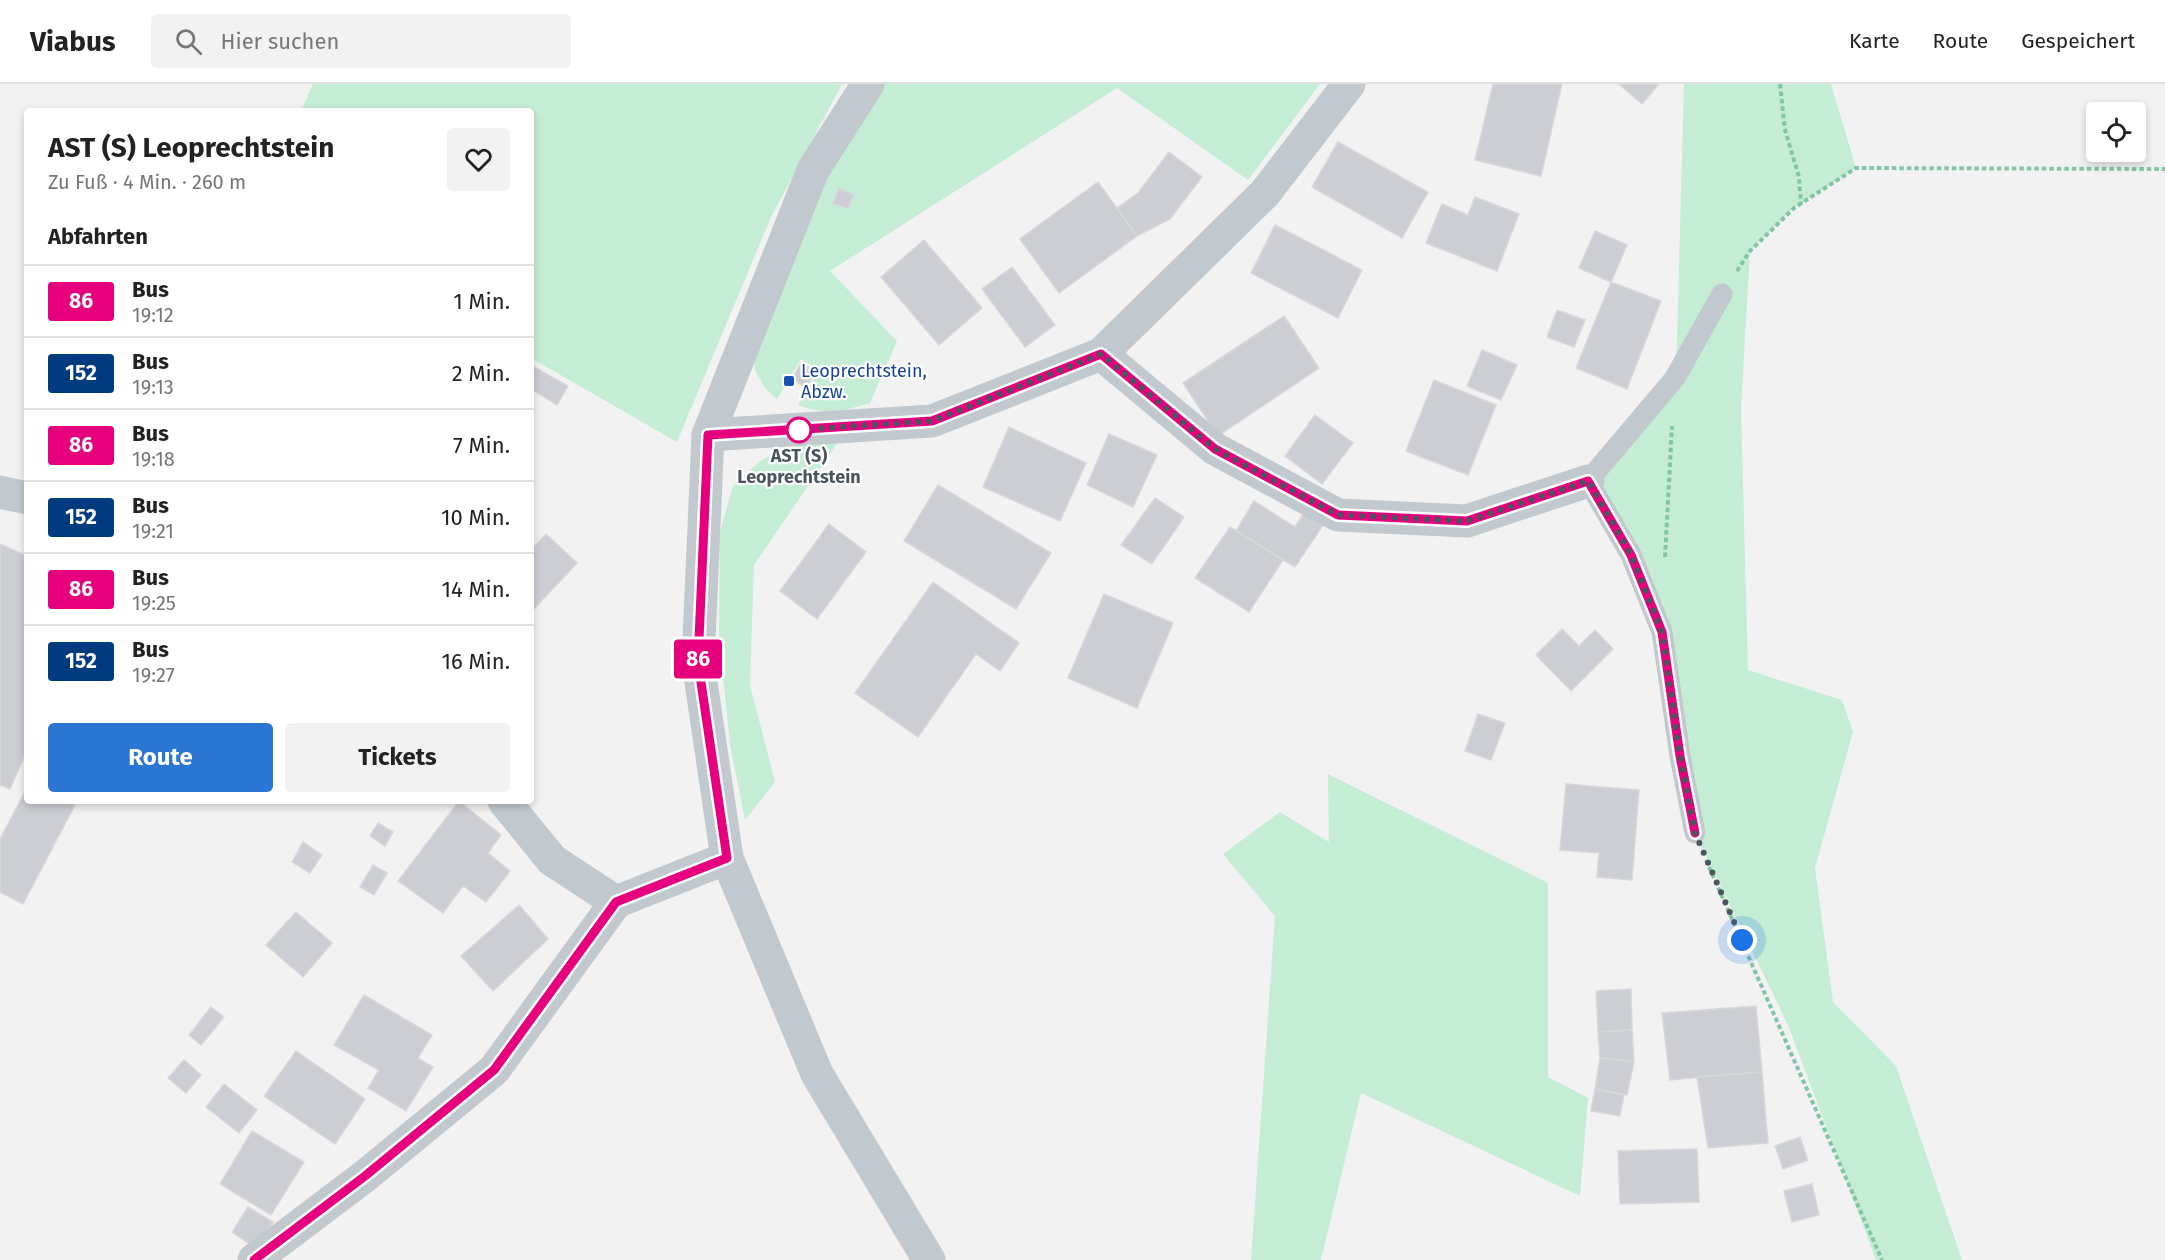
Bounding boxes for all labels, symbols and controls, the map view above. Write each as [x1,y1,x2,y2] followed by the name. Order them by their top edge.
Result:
[151,14,571,68] search box
[30,25,115,58] text: Viabus
[172,25,205,58] icon: search
[220,28,339,55] text: Hier suchen
[1849,28,1900,54] text: Karte
[1933,28,1988,54] text: Route
[2021,28,2135,54] text: Gespeichert
[2086,102,2146,162] map controls
[2086,102,2146,162] button: locate
[447,128,510,191] button: heart
[48,131,334,164] text: AST (S) Leoprechtstein
[48,170,246,194] text: Zu Fuß · 4 Min. · 260 m
[48,223,148,250] text: Abfahrten
[132,276,169,303] text: Bus
[69,288,93,314] text: 86
[453,288,510,315] text: 1 Min.
[132,303,174,327] text: 19:12
[132,348,169,375] text: Bus
[65,360,97,386] text: 152
[452,360,510,387] text: 2 Min.
[801,360,927,403] place label: Leoprechtstein, Abzw.
[782,374,796,388] marker: Leoprechtstein, Abzw.
[132,375,174,399] text: 19:13
[786,417,812,443] marker: AST (S) Leoprechtstein
[132,420,169,447] text: Bus
[69,432,93,458] text: 86
[453,432,510,459] text: 7 Min.
[737,445,861,488] place label: AST (S) Leoprechtstein
[132,447,175,471] text: 19:18
[132,492,169,519] text: Bus
[65,504,97,530] text: 152
[441,504,510,531] text: 10 Min.
[132,519,174,543] text: 19:21
[132,564,169,591] text: Bus
[69,576,93,602] text: 86
[441,576,510,603] text: 14 Min.
[132,591,176,615] text: 19:25
[132,636,169,663] text: Bus
[671,640,725,678] line badge: 86
[686,646,710,672] text: 86
[65,648,97,674] text: 152
[441,648,510,675] text: 16 Min.
[132,663,175,687] text: 19:27
[48,723,273,792] button: Route
[285,723,510,792] button: Tickets
[1727,925,1757,955] your location

